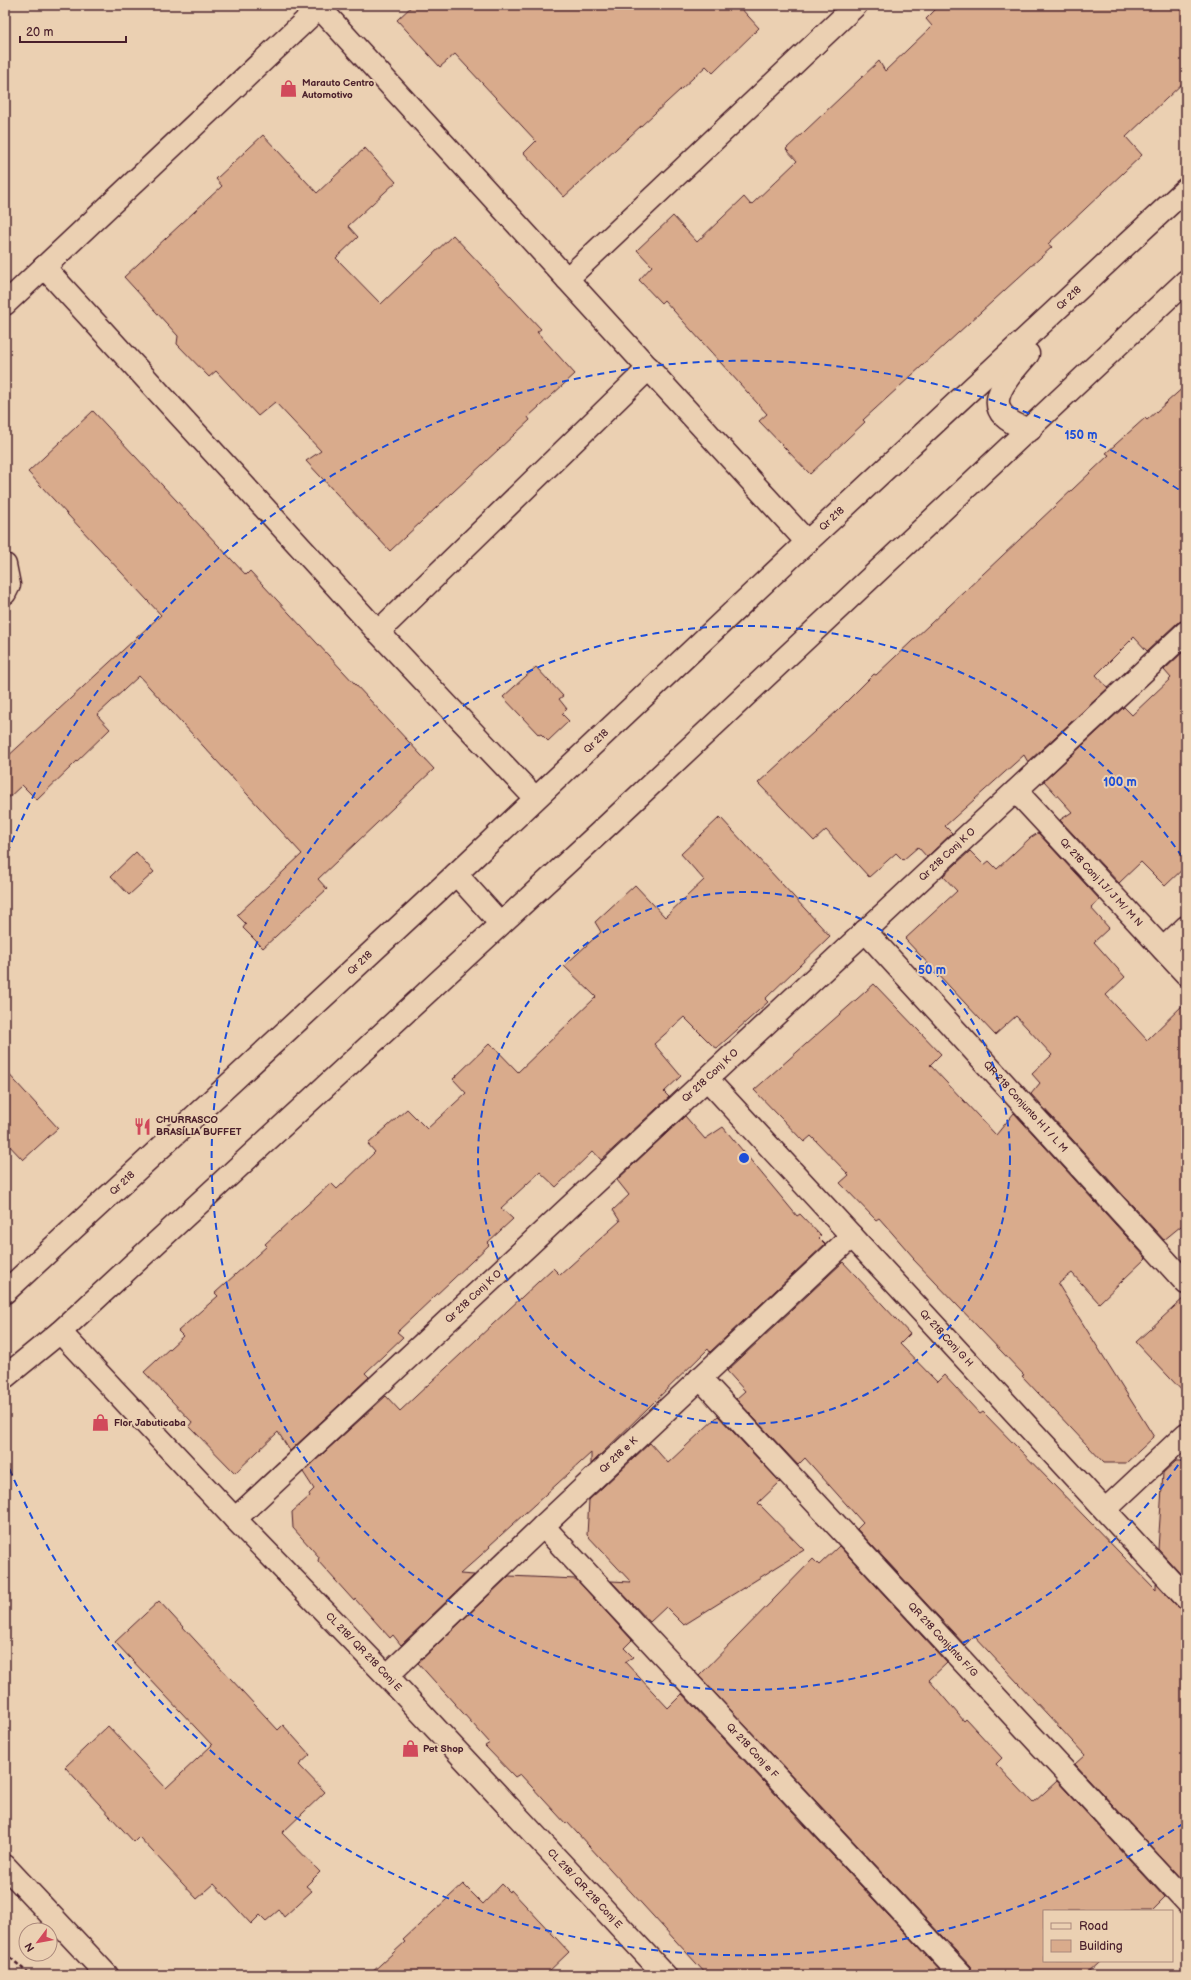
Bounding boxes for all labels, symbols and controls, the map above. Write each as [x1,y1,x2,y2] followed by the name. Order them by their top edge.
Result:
[20,18,126,44] scale bar
[26,25,53,40] text: 20 m
[301,77,375,101] place label: Marauto Centro Automotivo
[279,79,299,99] shop icon: Marauto Centro Automotivo
[1054,283,1084,313] street label: Qr 218
[1065,428,1097,443] text: 150 m
[817,504,847,533] street label: Qr 218
[581,727,611,756] street label: Qr 218
[1103,775,1137,790] text: 100 m
[917,825,978,884] street label: Qr 218 Conj K O
[1057,836,1145,929] street label: Qr 218 Conj I J/ J M/ M N
[345,948,375,977] street label: Qr 218
[918,963,946,978] text: 50 m
[680,1046,741,1105] street label: Qr 218 Conj K O
[981,1059,1070,1155] street label: QR 218 Conjunto H I / L M
[156,1114,242,1138] place label: CHURRASCO BRASÍLIA BUFFET
[133,1116,153,1136] restaurant icon: CHURRASCO BRASÍLIA BUFFET
[737,1151,751,1165] centre of rings
[107,1169,137,1198] street label: Qr 218
[443,1267,504,1326] street label: Qr 218 Conj K O
[917,1307,976,1369] street label: Qr 218 Conj G H
[91,1413,111,1433] shop icon: Flor Jabuticaba
[114,1417,186,1429] place label: Flor Jabuticaba
[597,1434,640,1476] street label: Qr 218 e K
[905,1600,980,1680] street label: QR 218 Conjunto F/G
[323,1610,404,1694] street label: CL 218/ QR 218 Conj E
[724,1721,781,1781] street label: Qr 218 Conj e F
[400,1739,420,1759] shop icon: Pet Shop
[423,1743,464,1755] place label: Pet Shop
[545,1846,625,1931] street label: CL 218/ QR 218 Conj E
[1043,1910,1173,1962] legend
[1079,1919,1108,1934] text: Road
[18,1922,58,1962] north arrow
[1079,1939,1123,1954] text: Building
[22,1940,38,1954] text: N

